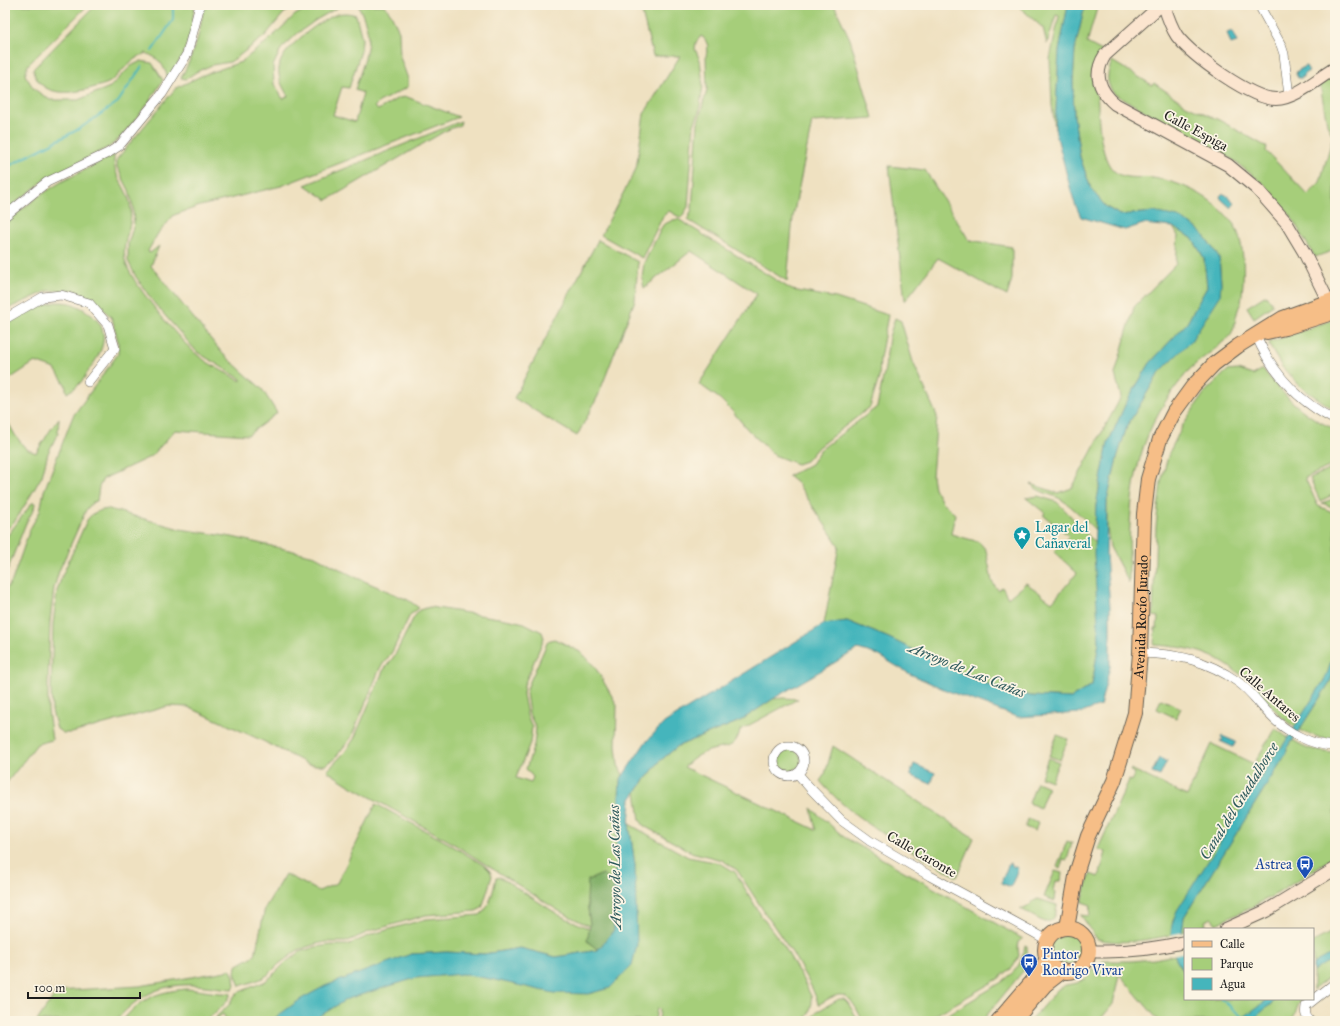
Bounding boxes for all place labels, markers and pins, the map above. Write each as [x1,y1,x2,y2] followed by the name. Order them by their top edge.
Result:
[1035,519,1091,552] place label: Lagar del Cañaveral
[1012,525,1032,550] place icon: Lagar del Cañaveral
[1295,854,1315,879] bus stop icon: Astrea
[1255,856,1292,873] place label: Astrea
[1042,946,1124,979] place label: Pintor Rodrigo Vivar
[1019,952,1039,977] bus stop icon: Pintor Rodrigo Vivar

